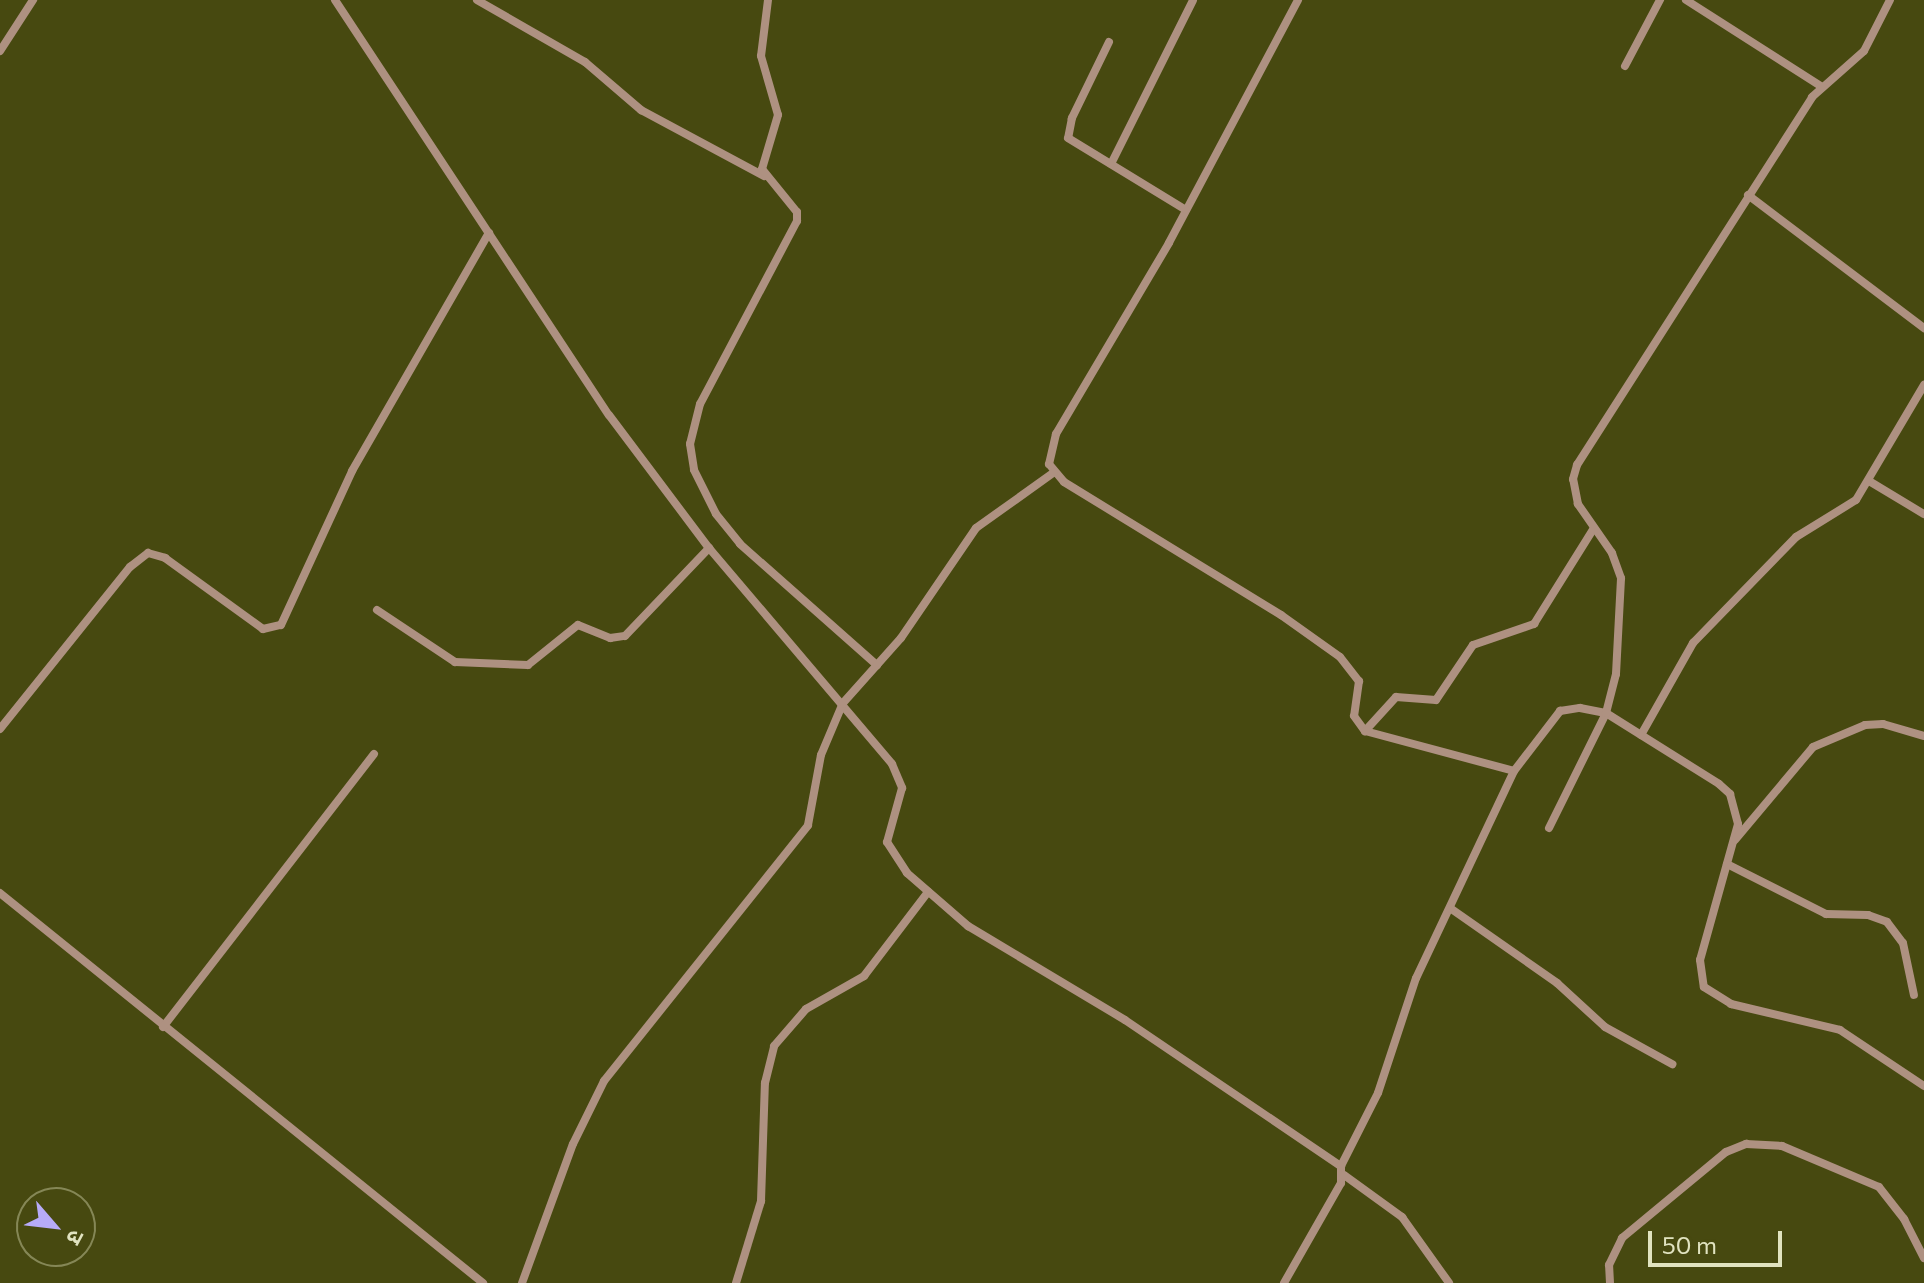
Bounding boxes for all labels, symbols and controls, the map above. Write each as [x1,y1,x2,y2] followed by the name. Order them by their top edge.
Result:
[16,1187,96,1267] north arrow
[1652,1215,1786,1265] scale bar
[61,1226,91,1250] text: उ
[1662,1230,1717,1259] text: 50 m

